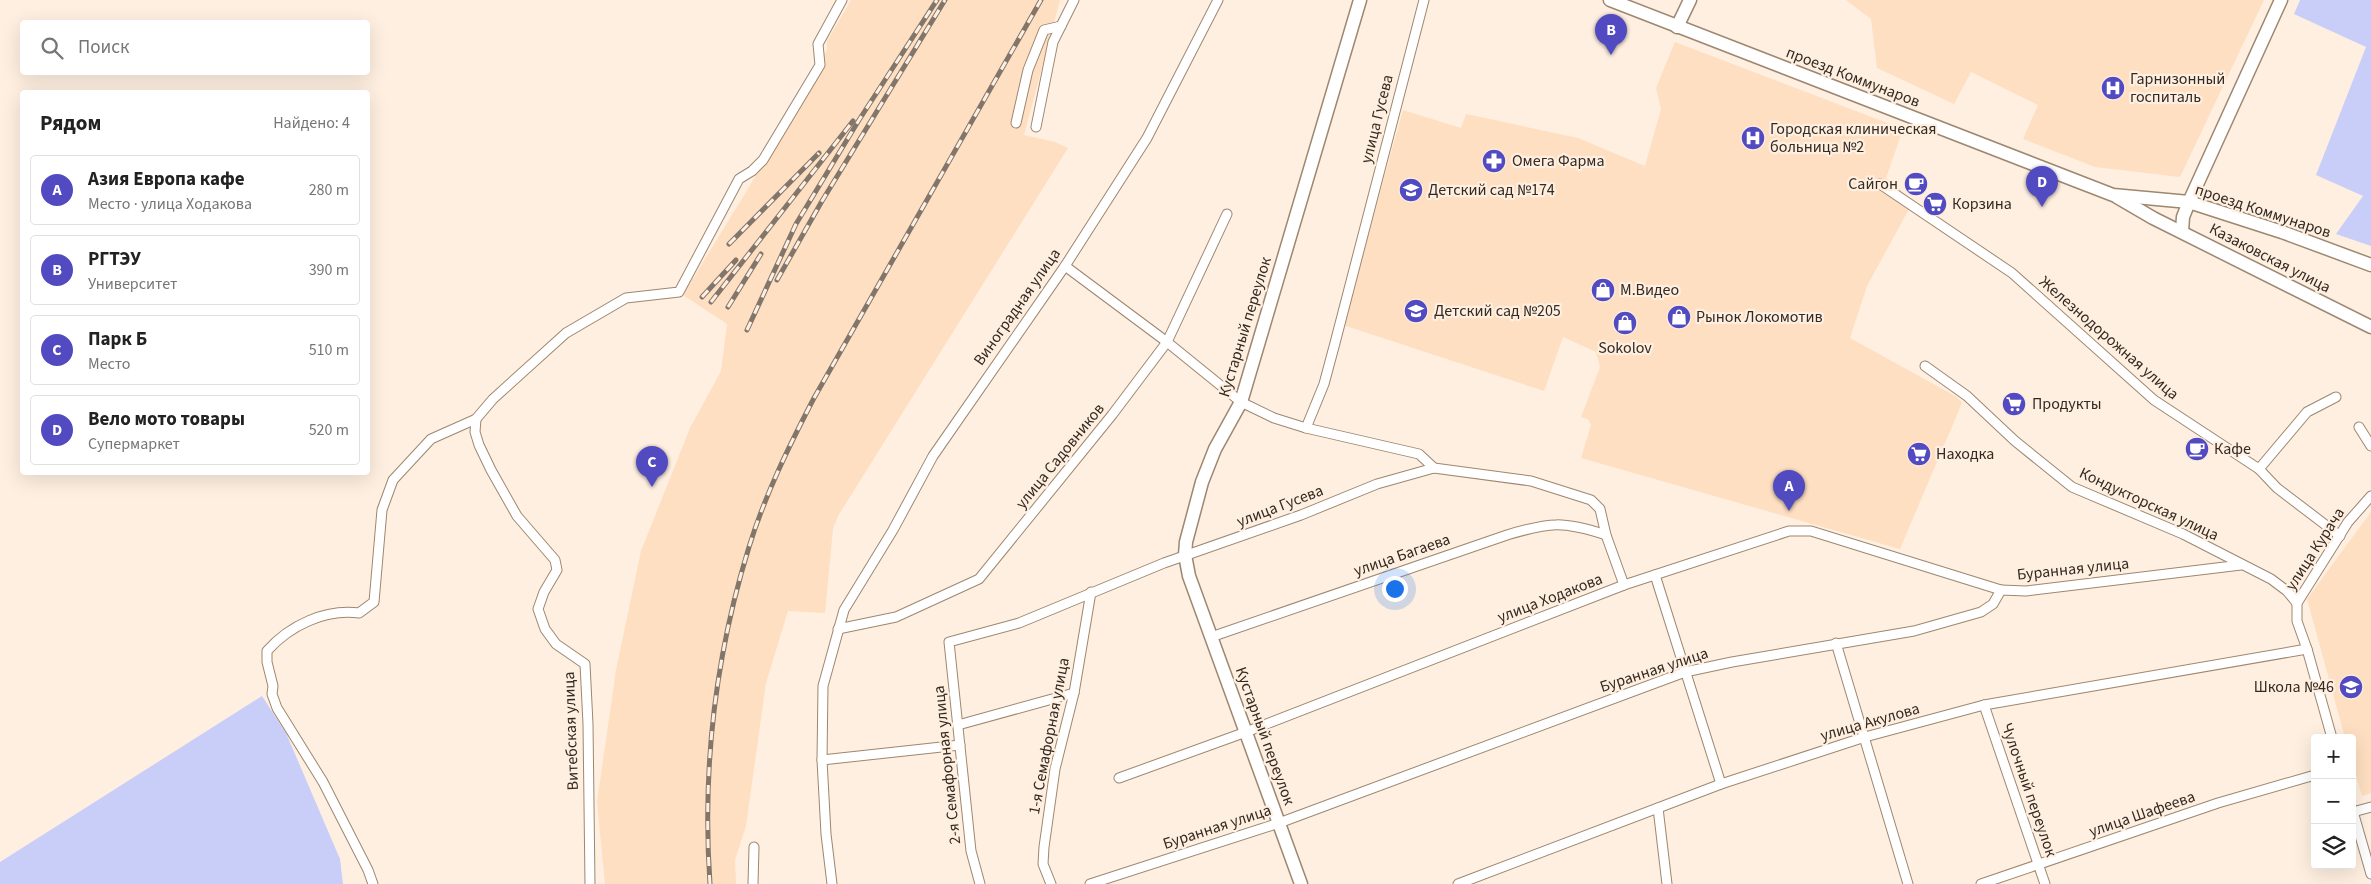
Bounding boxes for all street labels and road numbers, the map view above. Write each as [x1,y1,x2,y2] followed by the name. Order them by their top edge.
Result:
[1783,41,1923,113] street label: проезд Коммунаров
[1355,72,1399,166] street label: улица Гусева
[2192,179,2334,243] street label: проезд Коммунаров
[2205,218,2335,298] street label: Казаковская улица
[968,244,1066,370] street label: Виноградная улица
[1213,254,1277,400] street label: Кустарный переулок
[2034,271,2184,405] street label: Железнодорожная улица
[1010,399,1110,513] street label: улица Садовников
[2076,462,2222,546] street label: Кондукторская улица
[1234,479,1326,533] street label: улица Гусева
[2280,503,2350,595] street label: улица Курача
[1351,528,1453,582] street label: улица Багаева
[2016,552,2130,586] street label: Буранная улица
[1494,568,1606,628] street label: улица Ходакова
[1597,642,1711,698] street label: Буранная улица
[1023,656,1075,816] street label: 1-я Семафорная улица
[1230,664,1300,808] street label: Кустарный переулок
[558,671,584,791] street label: Витебская улица
[928,685,966,845] street label: 2-я Семафорная улица
[1818,697,1922,747] street label: улица Акулова
[1996,720,2062,860] street label: Чулочный переулок
[2086,786,2198,842] street label: улица Шафеева
[1160,799,1274,855] street label: Буранная улица

